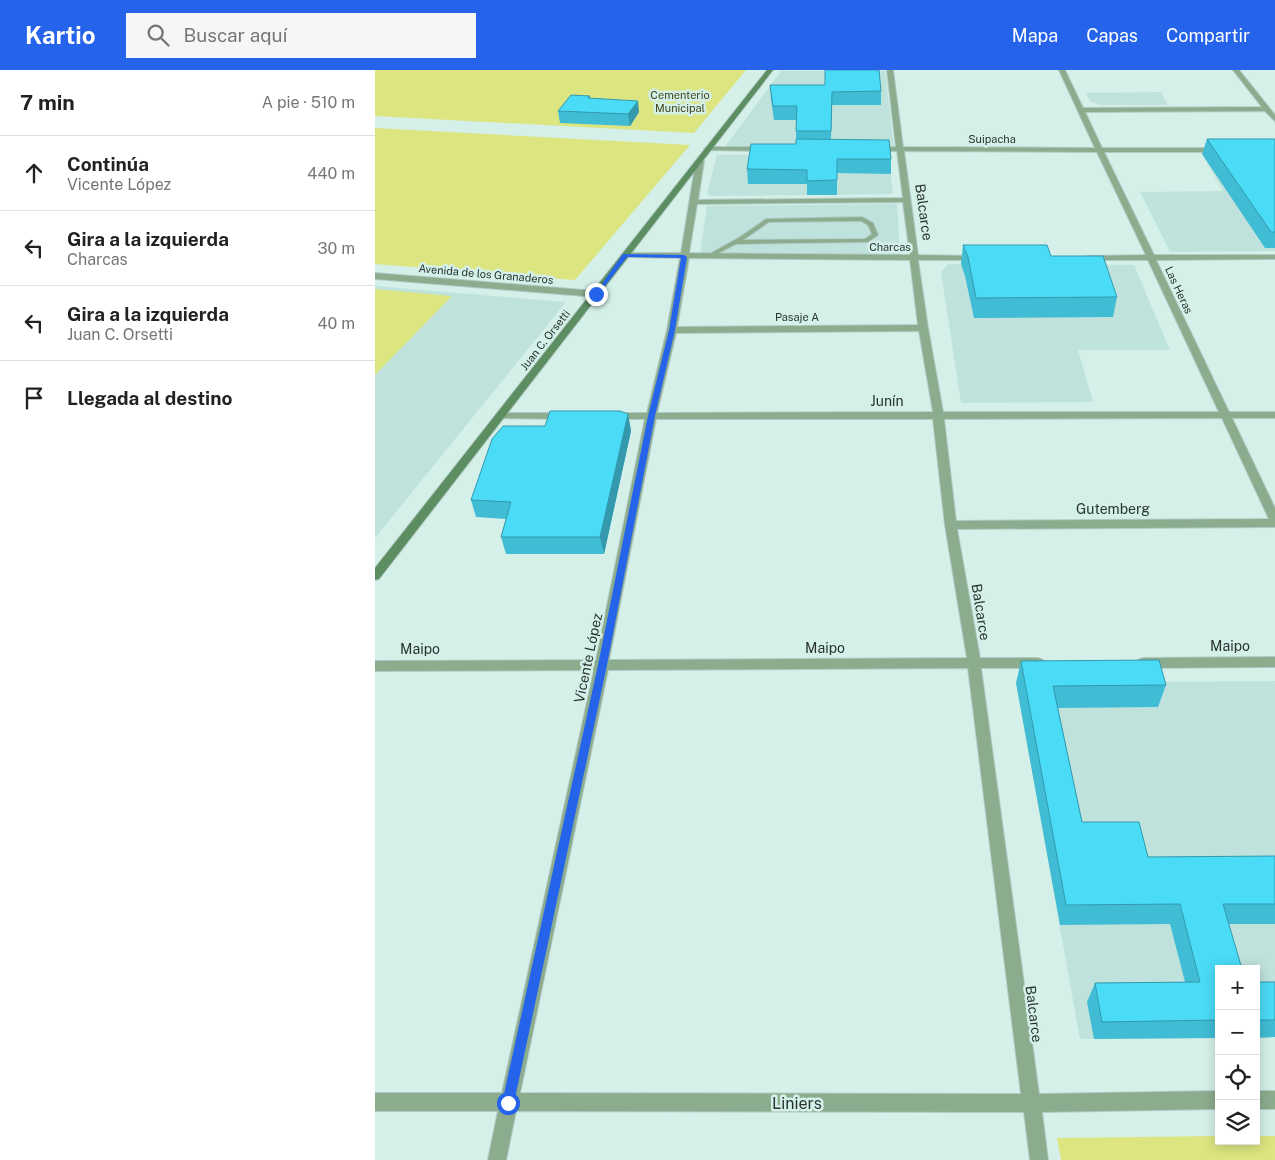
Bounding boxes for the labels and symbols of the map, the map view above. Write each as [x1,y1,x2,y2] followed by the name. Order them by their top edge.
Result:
[650,89,710,114] park label: Cementerio Municipal
[968,133,1016,145] street label: Suipacha
[912,183,936,241] street label: Balcarce
[869,241,911,253] street label: Charcas
[418,262,554,286] street label: Avenida de los Granaderos
[1163,264,1195,316] street label: Las Heras
[585,283,608,306] route end
[518,308,572,372] street label: Juan C. Orsetti
[775,311,819,323] street label: Pasaje A
[870,393,904,409] street label: Junín
[1076,501,1150,517] street label: Gutemberg
[969,583,993,642] street label: Balcarce
[571,611,605,704] street label: Vicente López
[1210,638,1250,654] street label: Maipo
[805,640,845,656] street label: Maipo
[400,641,440,657] street label: Maipo
[1023,985,1045,1043] street label: Balcarce
[497,1092,520,1115] route start
[772,1094,822,1113] street label: Liniers

